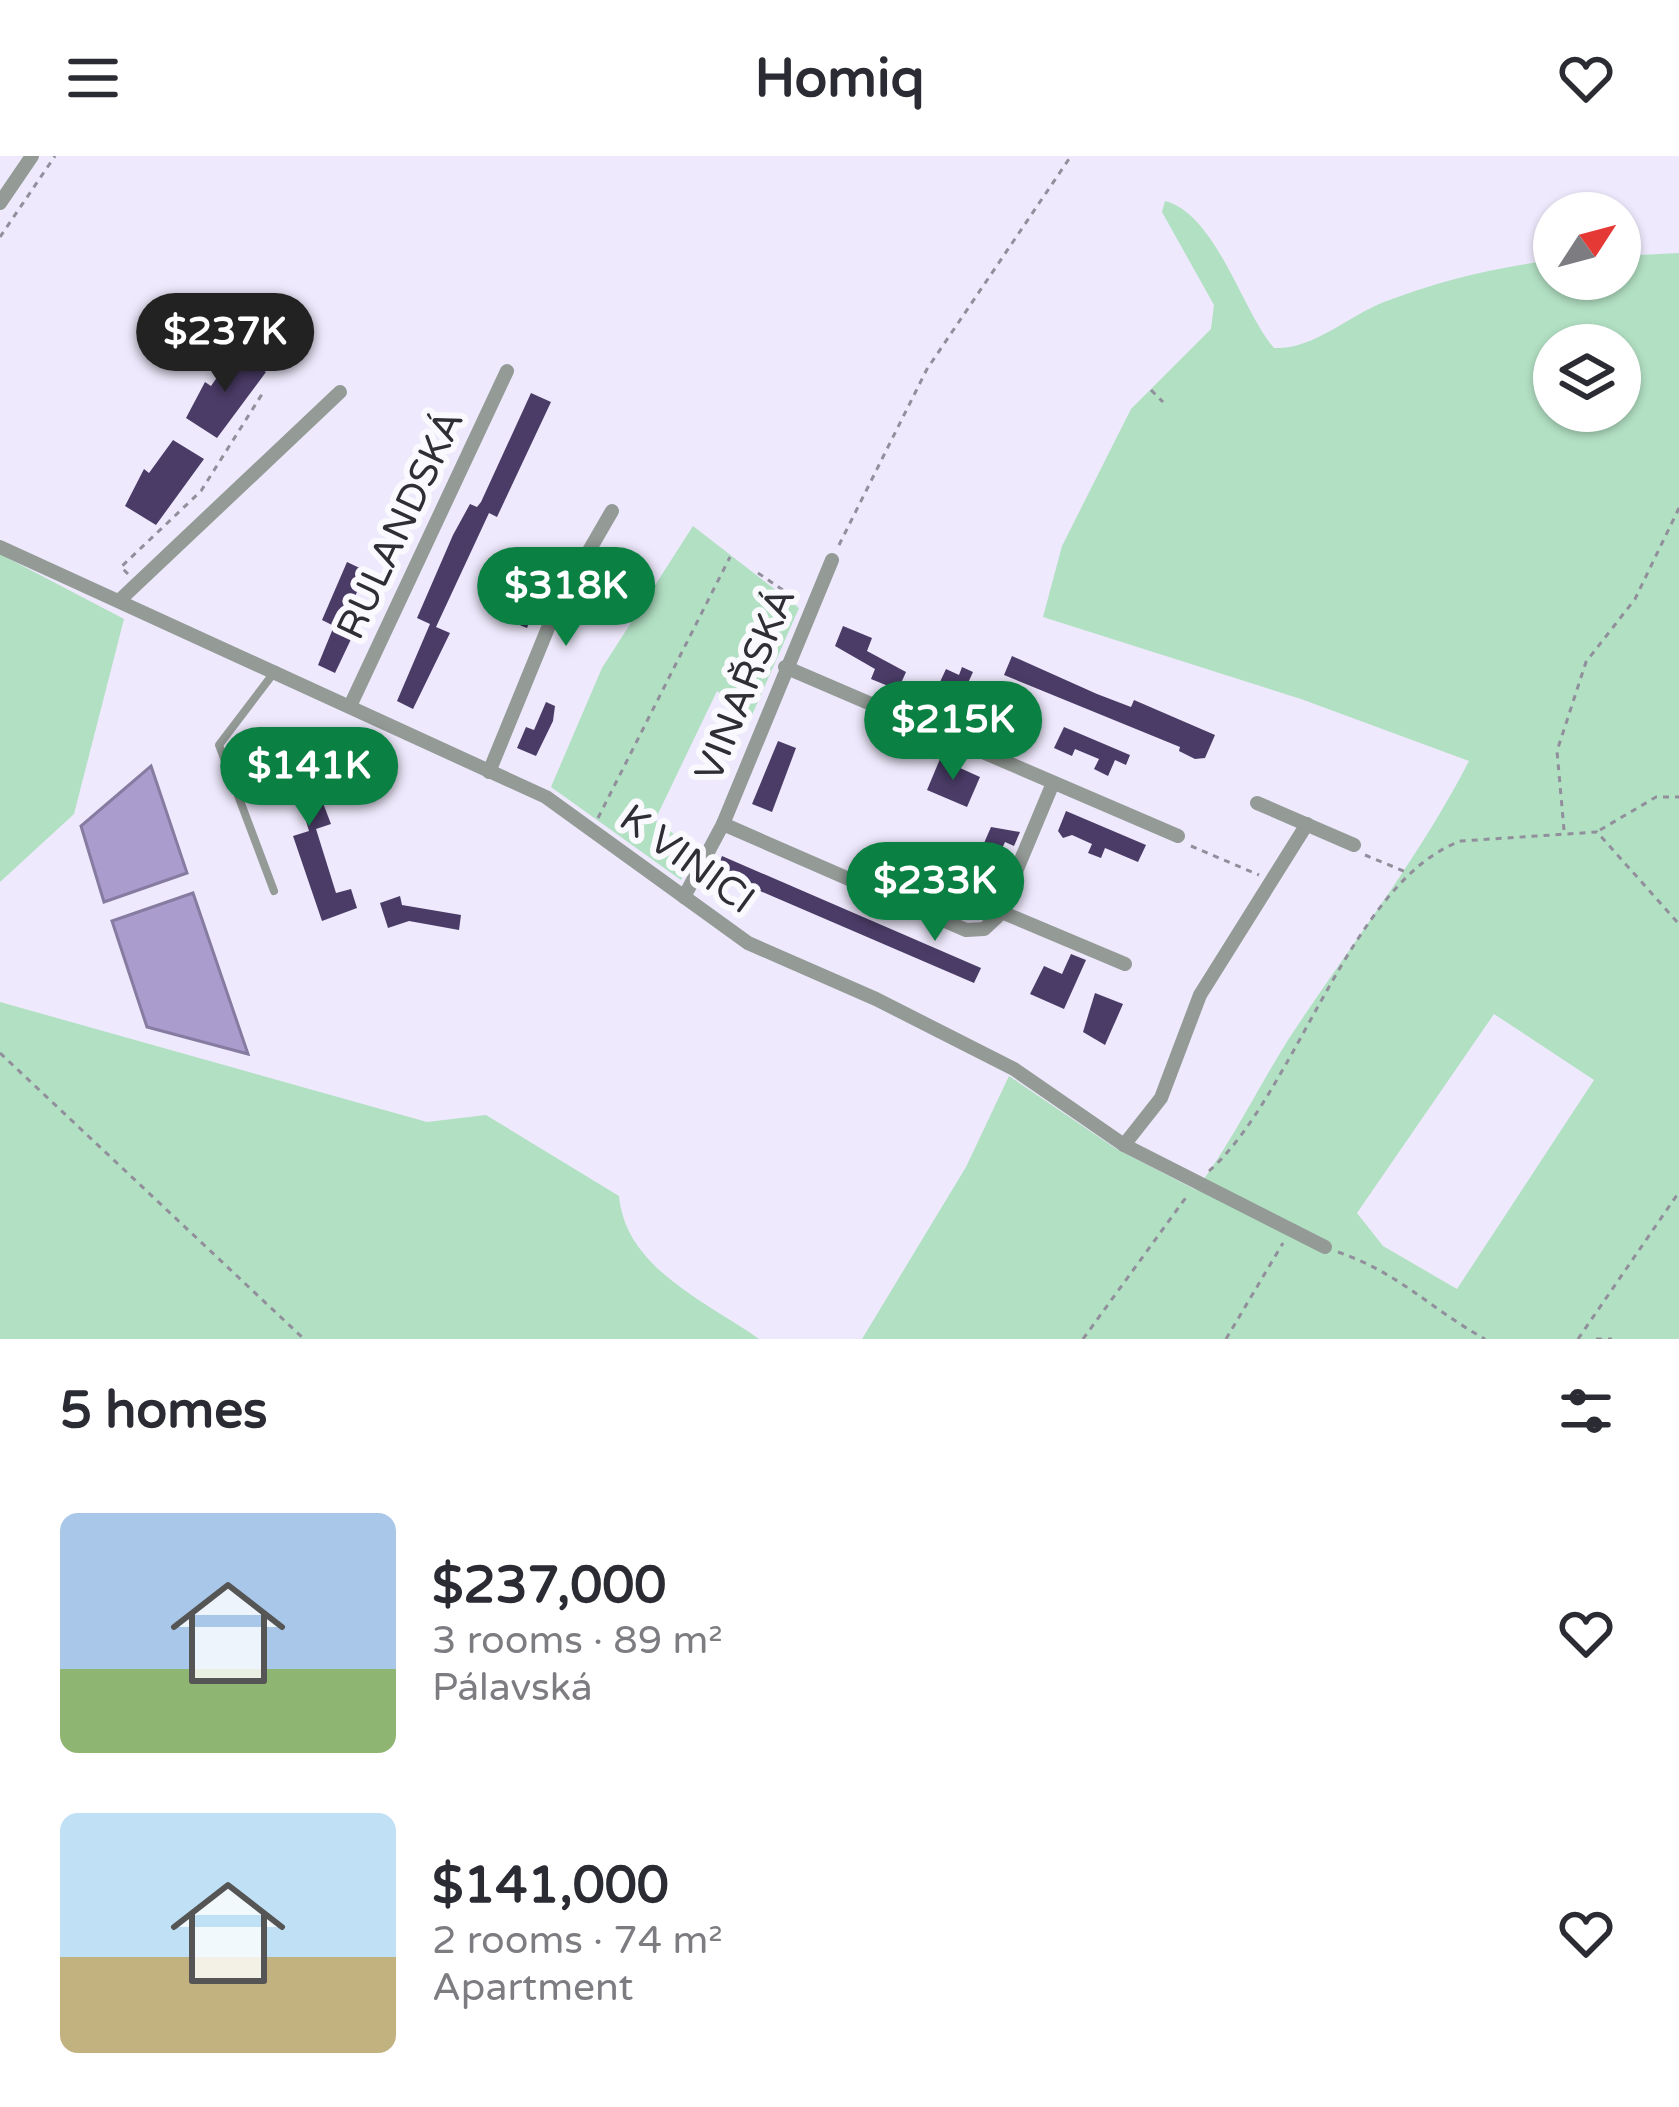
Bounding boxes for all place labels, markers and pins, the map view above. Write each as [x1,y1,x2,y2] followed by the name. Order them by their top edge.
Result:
[141,293,309,395] pin: $237K
[482,547,650,649] pin: $318K
[869,681,1037,783] pin: $215K
[225,727,393,829] pin: $141K
[851,842,1019,944] pin: $233K

